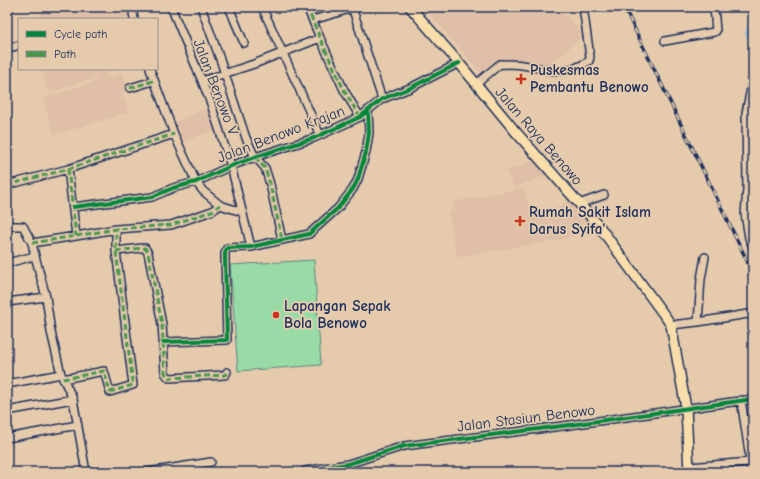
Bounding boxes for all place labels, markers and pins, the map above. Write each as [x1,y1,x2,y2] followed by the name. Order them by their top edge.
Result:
[530,61,649,96] place label: Puskesmas Pembantu Benowo
[515,73,527,85] marker: Puskesmas Pembantu Benowo
[529,203,651,238] place label: Rumah Sakit Islam Darus Syifa'
[514,215,526,227] marker: Rumah Sakit Islam Darus Syifa'
[284,297,391,332] place label: Lapangan Sepak Bola Benowo
[271,310,281,320] marker: Lapangan Sepak Bola Benowo

